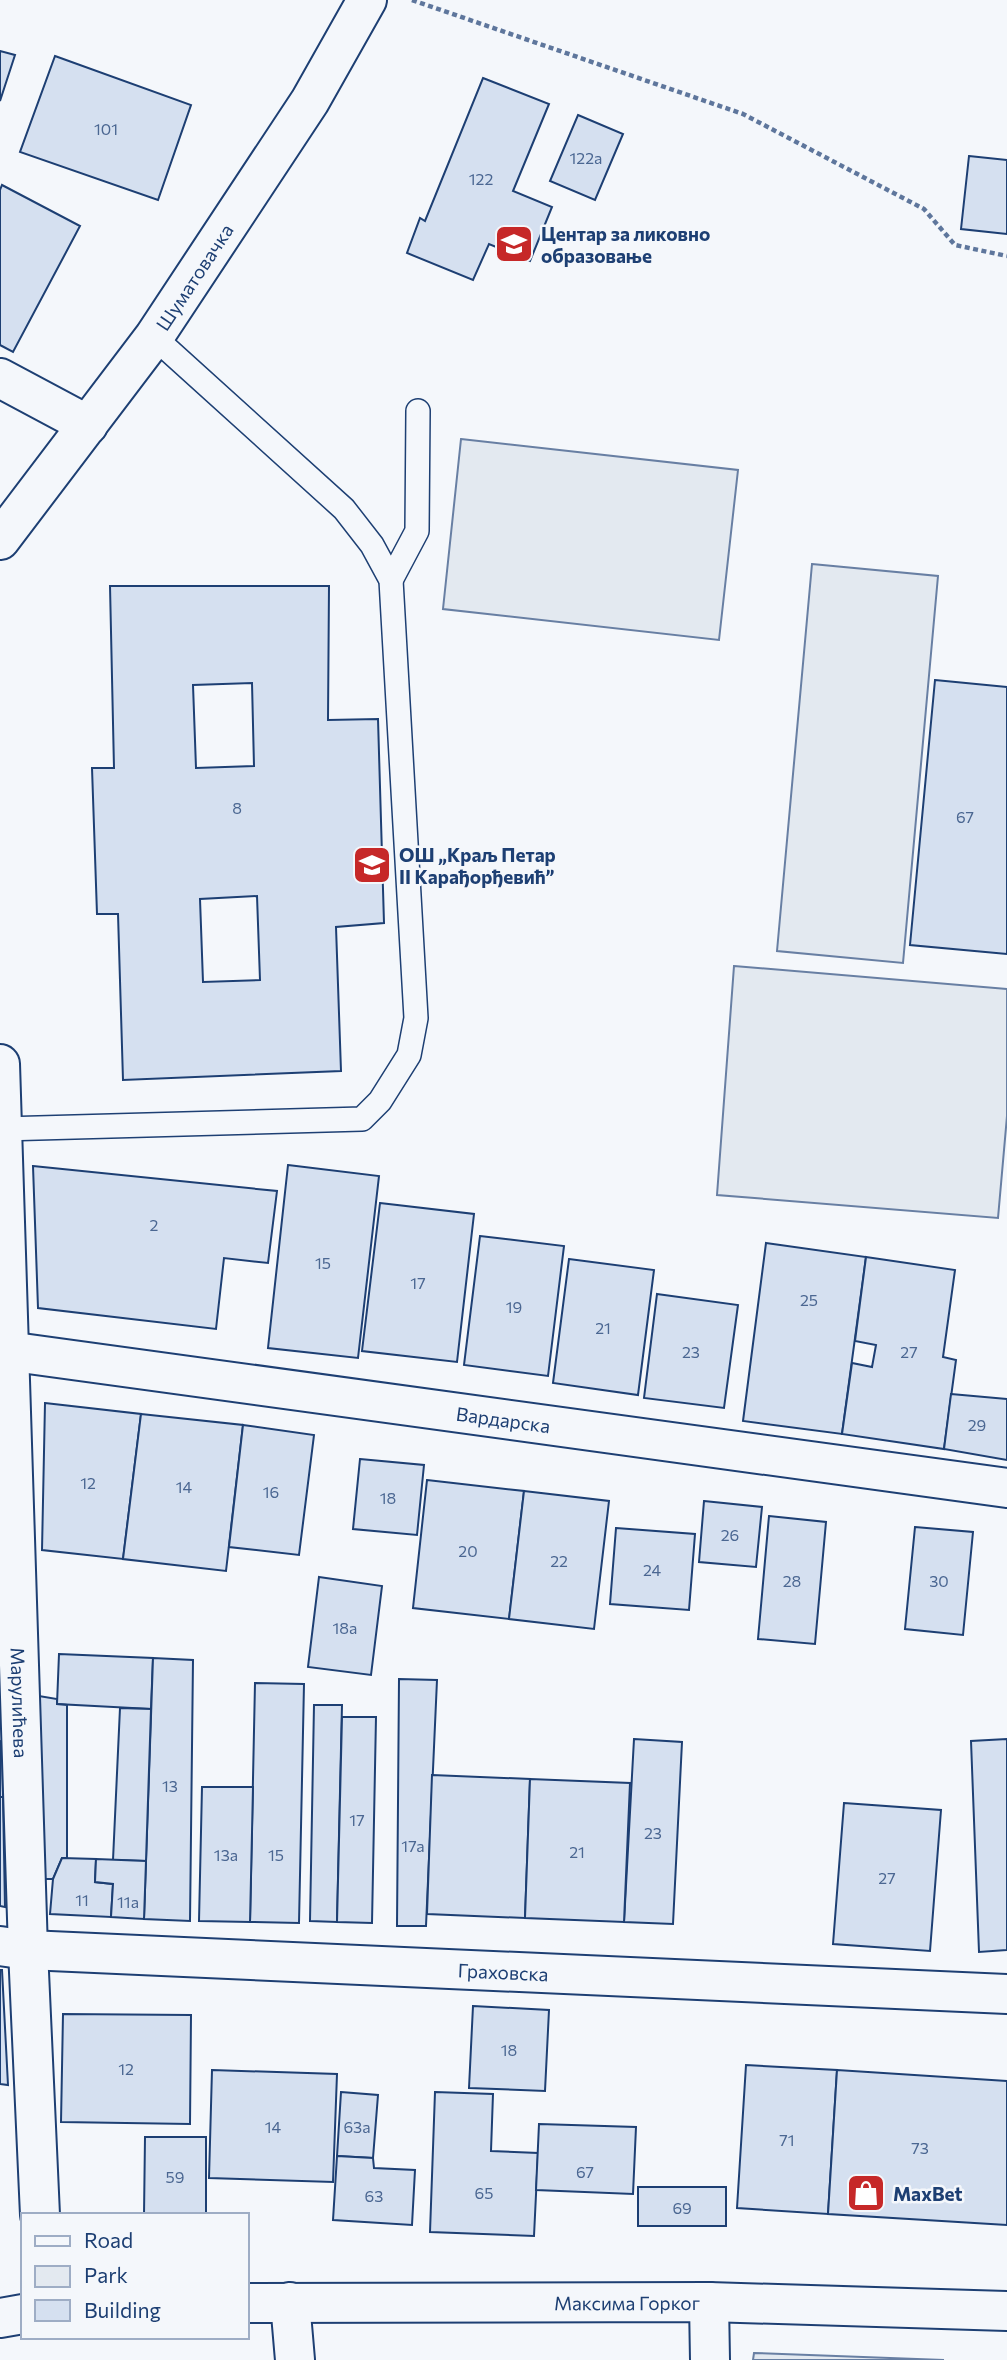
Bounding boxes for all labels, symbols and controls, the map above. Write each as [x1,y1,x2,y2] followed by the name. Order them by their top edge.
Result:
[94,119,118,138] house number: 101
[570,148,602,167] house number: 122a
[469,169,493,188] house number: 122
[150,219,237,335] street label: Шуматовачка
[541,222,710,267] place label: Центар за ликовно образовање
[493,223,535,265] school or university icon: Центар за ликовно образовање
[232,798,242,817] house number: 8
[956,807,974,826] house number: 67
[399,843,556,888] place label: ОШ „Краљ Петар II Карађорђевић”
[351,844,393,886] school or university icon: ОШ „Краљ Петар II Карађорђевић”
[150,1215,159,1234] house number: 2
[315,1253,331,1272] house number: 15
[410,1273,426,1292] house number: 17
[800,1290,818,1309] house number: 25
[506,1297,522,1316] house number: 19
[595,1318,611,1337] house number: 21
[682,1342,700,1361] house number: 23
[900,1342,918,1361] house number: 27
[455,1401,552,1437] street label: Вардарска
[968,1415,986,1434] house number: 29
[80,1473,96,1492] house number: 12
[176,1477,193,1496] house number: 14
[263,1482,279,1501] house number: 16
[380,1488,396,1507] house number: 18
[721,1525,739,1544] house number: 26
[458,1541,478,1560] house number: 20
[550,1551,568,1570] house number: 22
[643,1560,661,1579] house number: 24
[783,1571,801,1590] house number: 28
[929,1571,949,1590] house number: 30
[333,1618,357,1637] house number: 18a
[7,1647,33,1758] street label: Марулићева
[162,1776,178,1795] house number: 13
[349,1810,365,1829] house number: 17
[644,1823,662,1842] house number: 23
[401,1836,425,1855] house number: 17a
[569,1842,585,1861] house number: 21
[214,1845,238,1864] house number: 13a
[268,1845,284,1864] house number: 15
[878,1868,896,1887] house number: 27
[75,1890,89,1909] house number: 11
[117,1892,139,1911] house number: 11a
[457,1958,549,1985] street label: Граховска
[501,2040,517,2059] house number: 18
[118,2059,134,2078] house number: 12
[265,2117,282,2136] house number: 14
[343,2117,371,2136] house number: 63a
[779,2130,795,2149] house number: 71
[911,2138,929,2157] house number: 73
[576,2162,594,2181] house number: 67
[166,2167,184,2186] house number: 59
[845,2172,887,2214] shop icon: MaxBet
[893,2182,962,2205] place label: MaxBet
[475,2183,493,2202] house number: 65
[365,2186,383,2205] house number: 63
[672,2198,692,2217] house number: 69
[21,2213,248,2339] legend
[84,2227,133,2252] text: Road
[84,2262,128,2287] text: Park
[554,2291,700,2314] street label: Максима Горког
[84,2297,161,2322] text: Building

